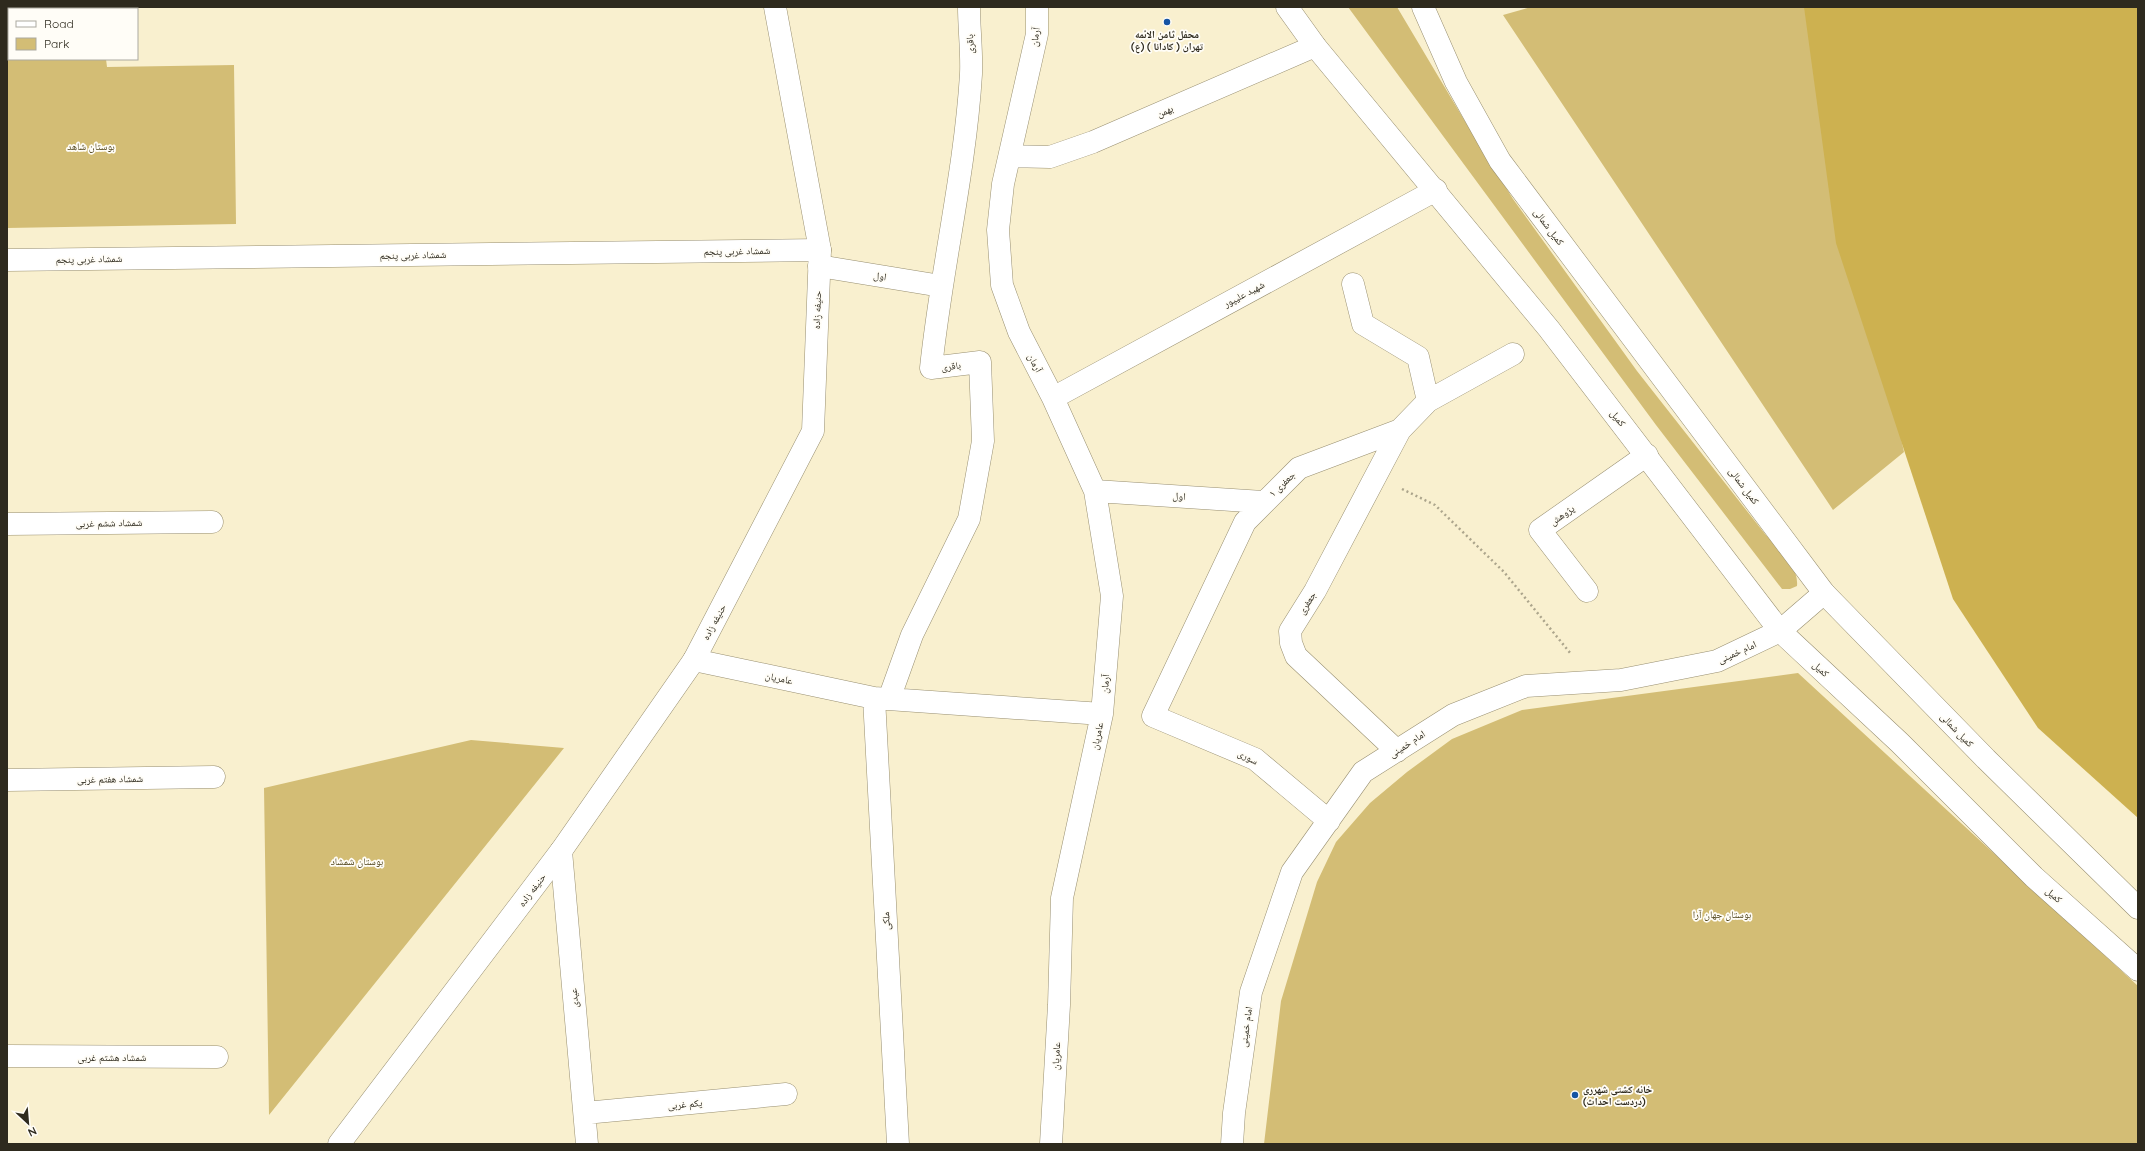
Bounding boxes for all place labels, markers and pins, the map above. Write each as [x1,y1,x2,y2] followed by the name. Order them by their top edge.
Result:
[1162,17,1172,27] marker: محفل ثامن الائمه (ع) تهران ( کادانا )
[1131,28,1204,54] place label: محفل ثامن الائمه (ع) تهران ( کادانا )
[1583,1083,1653,1108] place label: خانه کشتی شهرری (دردست احداث)
[1570,1090,1580,1100] marker: خانه کشتی شهرری (دردست احداث)

